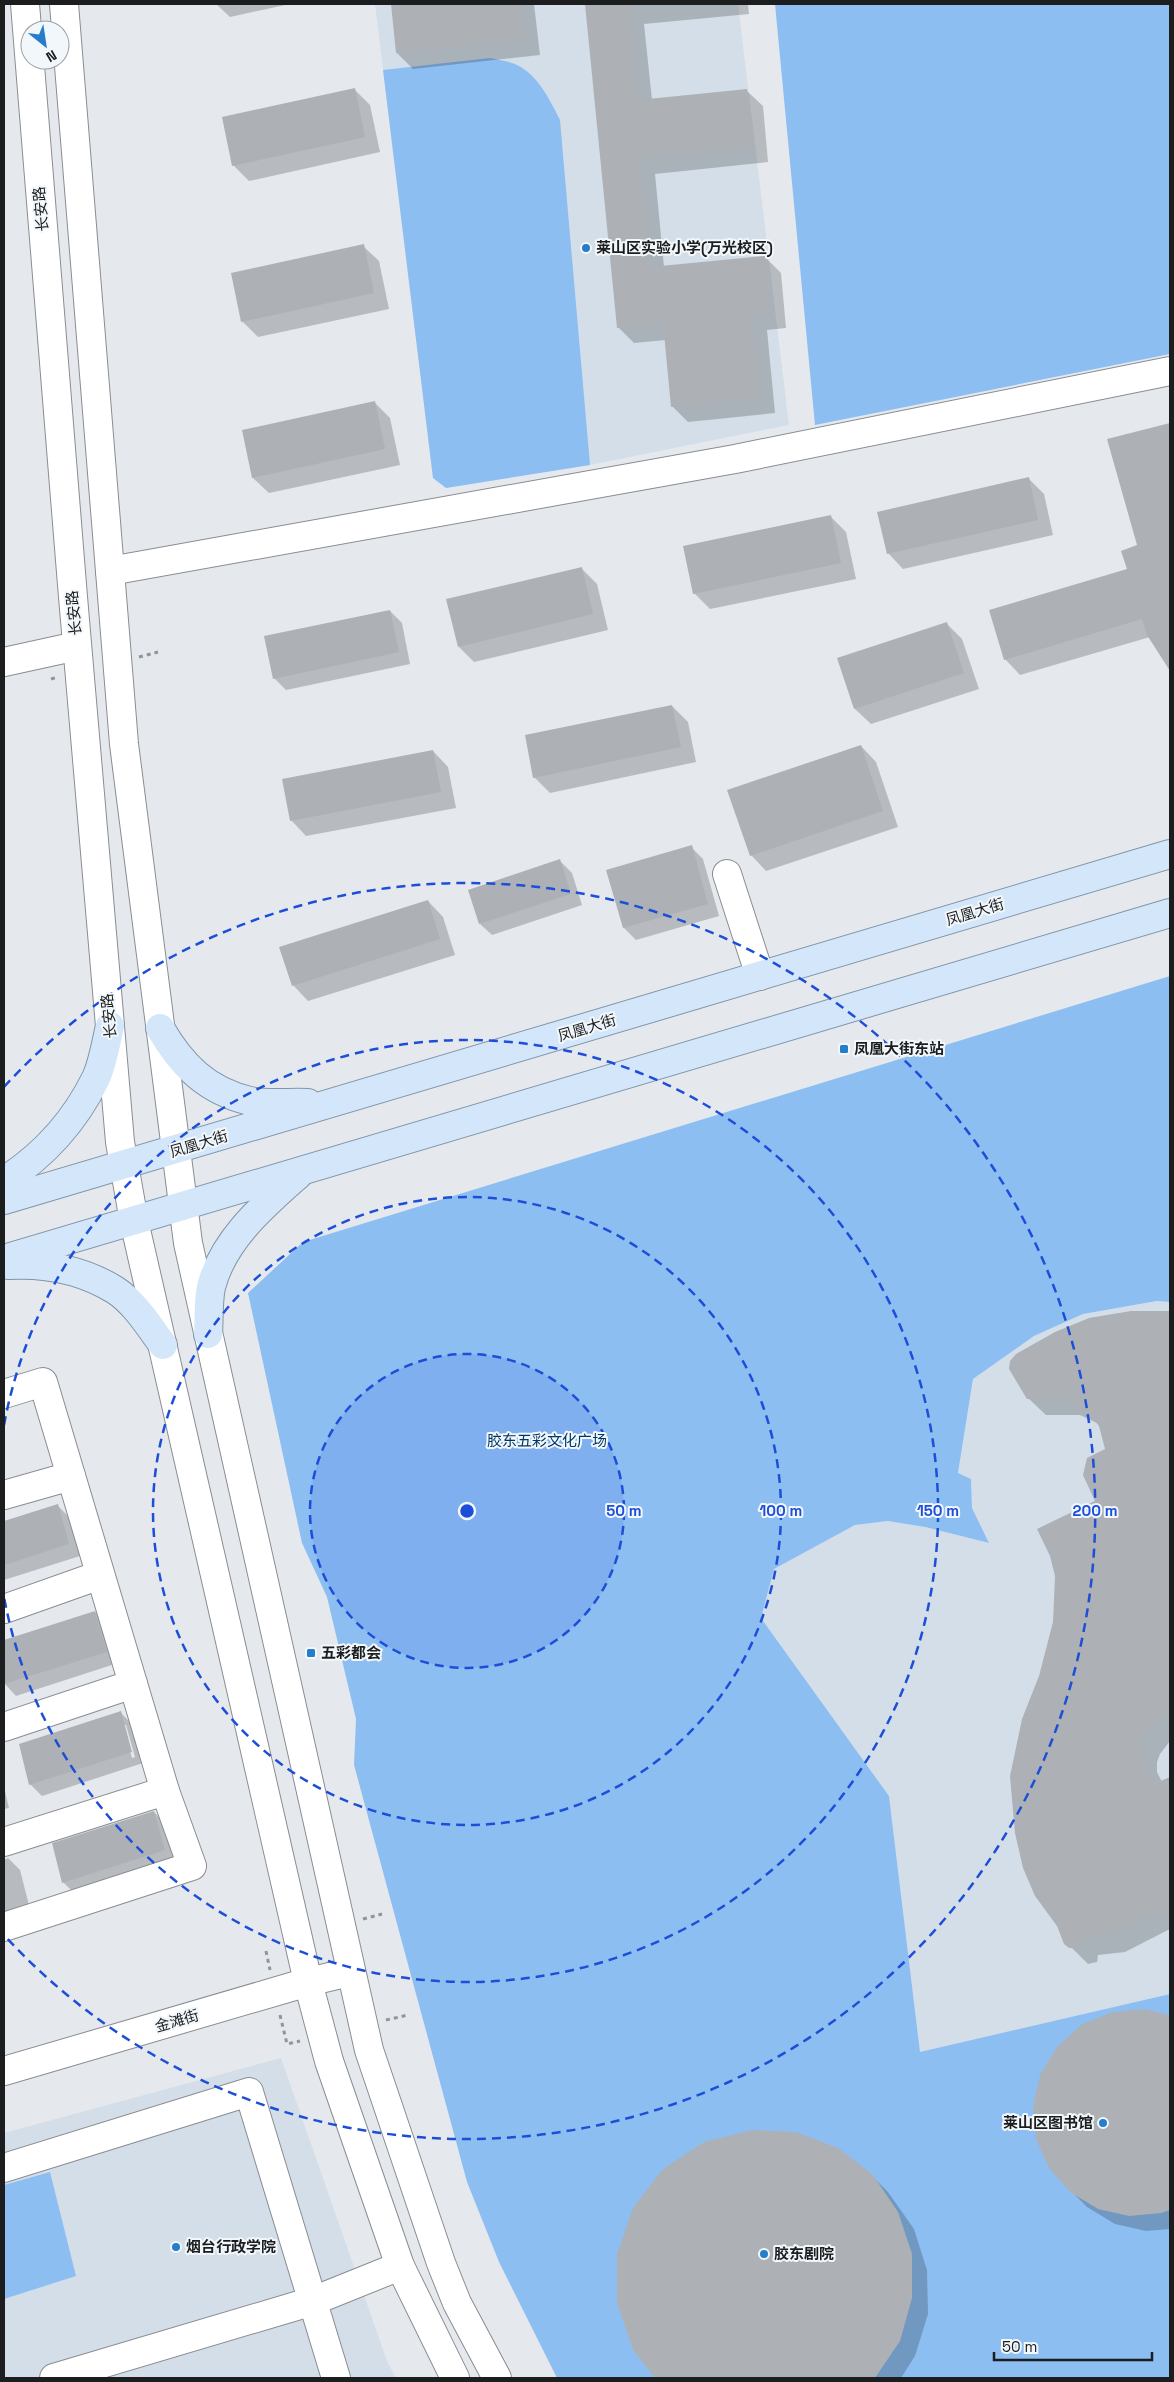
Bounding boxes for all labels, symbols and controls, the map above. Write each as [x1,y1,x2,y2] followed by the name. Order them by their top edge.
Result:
[20,20,70,70] north arrow
[43,46,60,66] text: N
[29,186,52,232] street label: 长安路
[596,238,773,257] place label: 莱山区实验小学(万光校区)
[580,242,592,254] marker: 莱山区实验小学(万光校区)
[62,590,85,636] street label: 长安路
[943,894,1006,929] street label: 凤凰大街
[97,993,120,1039] street label: 长安路
[555,1010,618,1045] street label: 凤凰大街
[854,1039,944,1058] place label: 凤凰大街东站
[838,1043,850,1055] marker: 凤凰大街东站
[167,1126,230,1161] street label: 凤凰大街
[487,1431,607,1450] park label: 胶东五彩文化广场
[606,1501,642,1520] text: 50 m
[760,1501,802,1520] text: 100 m
[917,1501,959,1520] text: 150 m
[1073,1501,1117,1520] text: 200 m
[458,1502,476,1520] centre of rings
[321,1643,381,1662] place label: 五彩都会
[305,1647,317,1659] marker: 五彩都会
[153,2005,201,2036] street label: 金滩街
[1003,2113,1093,2132] place label: 莱山区图书馆
[1097,2117,1109,2129] marker: 莱山区图书馆
[186,2237,276,2256] place label: 烟台行政学院
[170,2241,182,2253] marker: 烟台行政学院
[774,2244,834,2263] place label: 胶东剧院
[758,2248,770,2260] marker: 胶东剧院
[994,2330,1152,2362] scale bar
[1002,2337,1037,2356] text: 50 m

